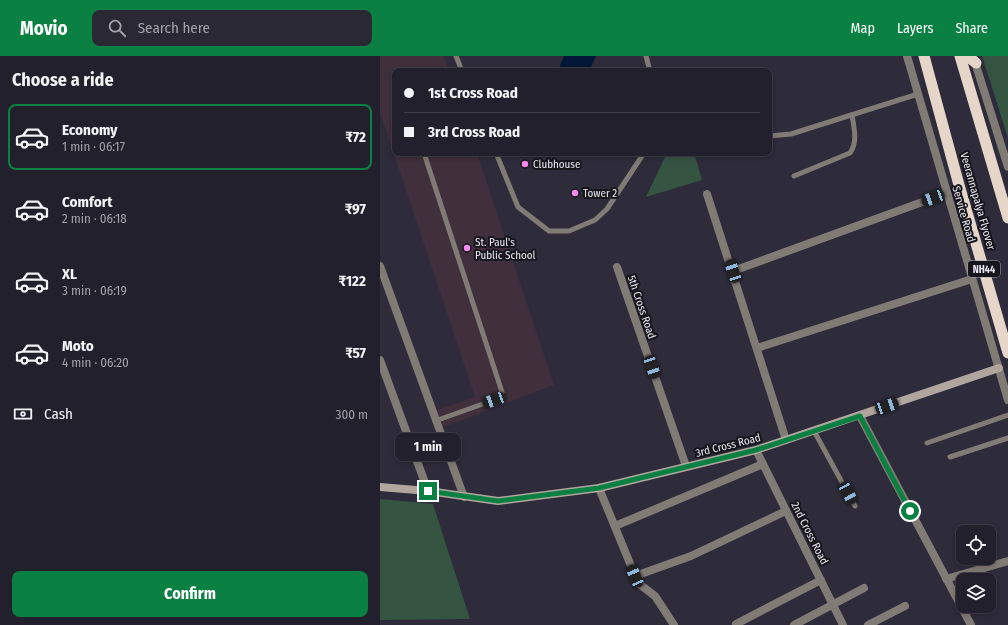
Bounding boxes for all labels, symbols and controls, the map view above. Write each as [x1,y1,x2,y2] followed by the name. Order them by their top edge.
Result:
[92,10,372,46] search box
[20,17,68,40] text: Movio
[106,17,128,39] icon: search
[138,19,210,37] text: Search here
[851,20,875,37] text: Map
[897,20,933,37] text: Layers
[955,20,988,37] text: Share
[12,69,114,91] text: Choose a ride
[428,84,518,102] text: 1st Cross Road
[14,119,50,155] icon: car
[62,121,117,139] text: Economy
[428,123,520,141] text: 3rd Cross Road
[345,128,366,146] text: ₹72
[62,139,125,154] text: 1 min · 06:17
[957,151,998,252] street label: Veerannapalya Flyover
[533,158,580,171] place label: Clubhouse
[520,159,530,169] marker: Clubhouse
[949,185,978,244] street label: Service Road
[583,187,617,200] place label: Tower 2
[570,188,580,198] marker: Tower 2
[920,188,946,208] car
[14,191,50,227] icon: car
[62,193,113,211] text: Comfort
[345,200,366,218] text: ₹97
[62,211,127,226] text: 2 min · 06:18
[475,236,536,262] place label: St. Paul's Public School
[462,243,472,253] marker: St. Paul's Public School
[724,258,742,284] car
[968,261,1000,277] road number: NH44
[14,263,50,299] icon: car
[62,265,77,283] text: XL
[338,272,366,290] text: ₹122
[625,274,658,341] street label: 5th Cross Road
[62,283,127,298] text: 3 min · 06:19
[14,335,50,371] icon: car
[62,337,94,355] text: Moto
[345,344,366,362] text: ₹57
[642,354,662,380] car
[62,355,129,370] text: 4 min · 06:20
[481,390,507,410] car
[874,396,900,416] car
[12,403,34,425] icon: cash
[44,405,73,423] text: Cash
[336,407,368,422] text: 300 m
[694,431,762,460] street label: 3rd Cross Road
[395,433,461,461] callout: 1 min
[414,439,442,454] text: 1 min
[837,480,859,506] car
[419,482,437,500] route end
[788,500,831,567] street label: 2nd Cross Road
[901,502,919,520] route start
[956,525,996,613] map controls
[956,525,996,565] button: locate
[625,563,645,589] car
[12,571,368,617] button: Confirm
[956,573,996,613] button: layers

